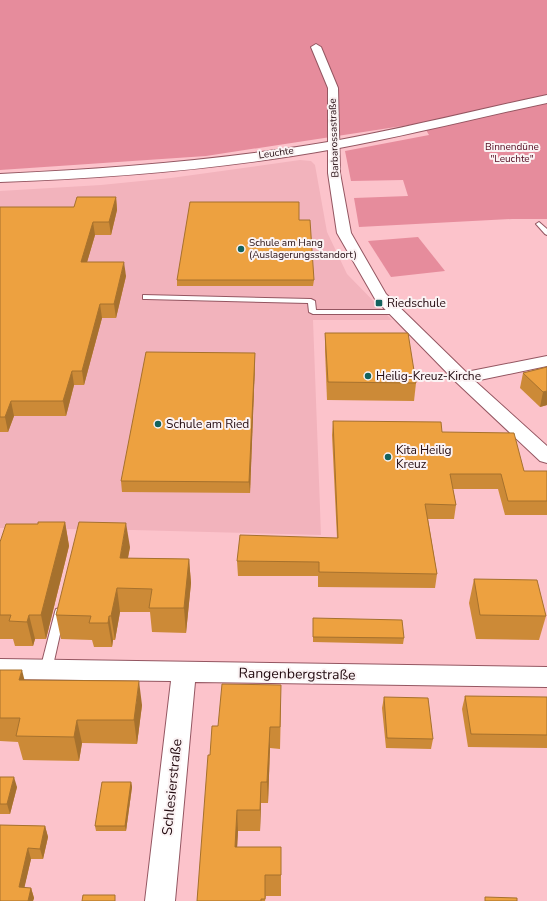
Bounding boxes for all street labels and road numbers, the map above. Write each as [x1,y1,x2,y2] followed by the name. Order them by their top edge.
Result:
[326,98,342,178] street label: Barbarossastraße
[258,144,294,162] street label: Leuchte
[238,663,356,685] street label: Rangenbergstraße
[157,738,187,836] street label: Schlesierstraße

